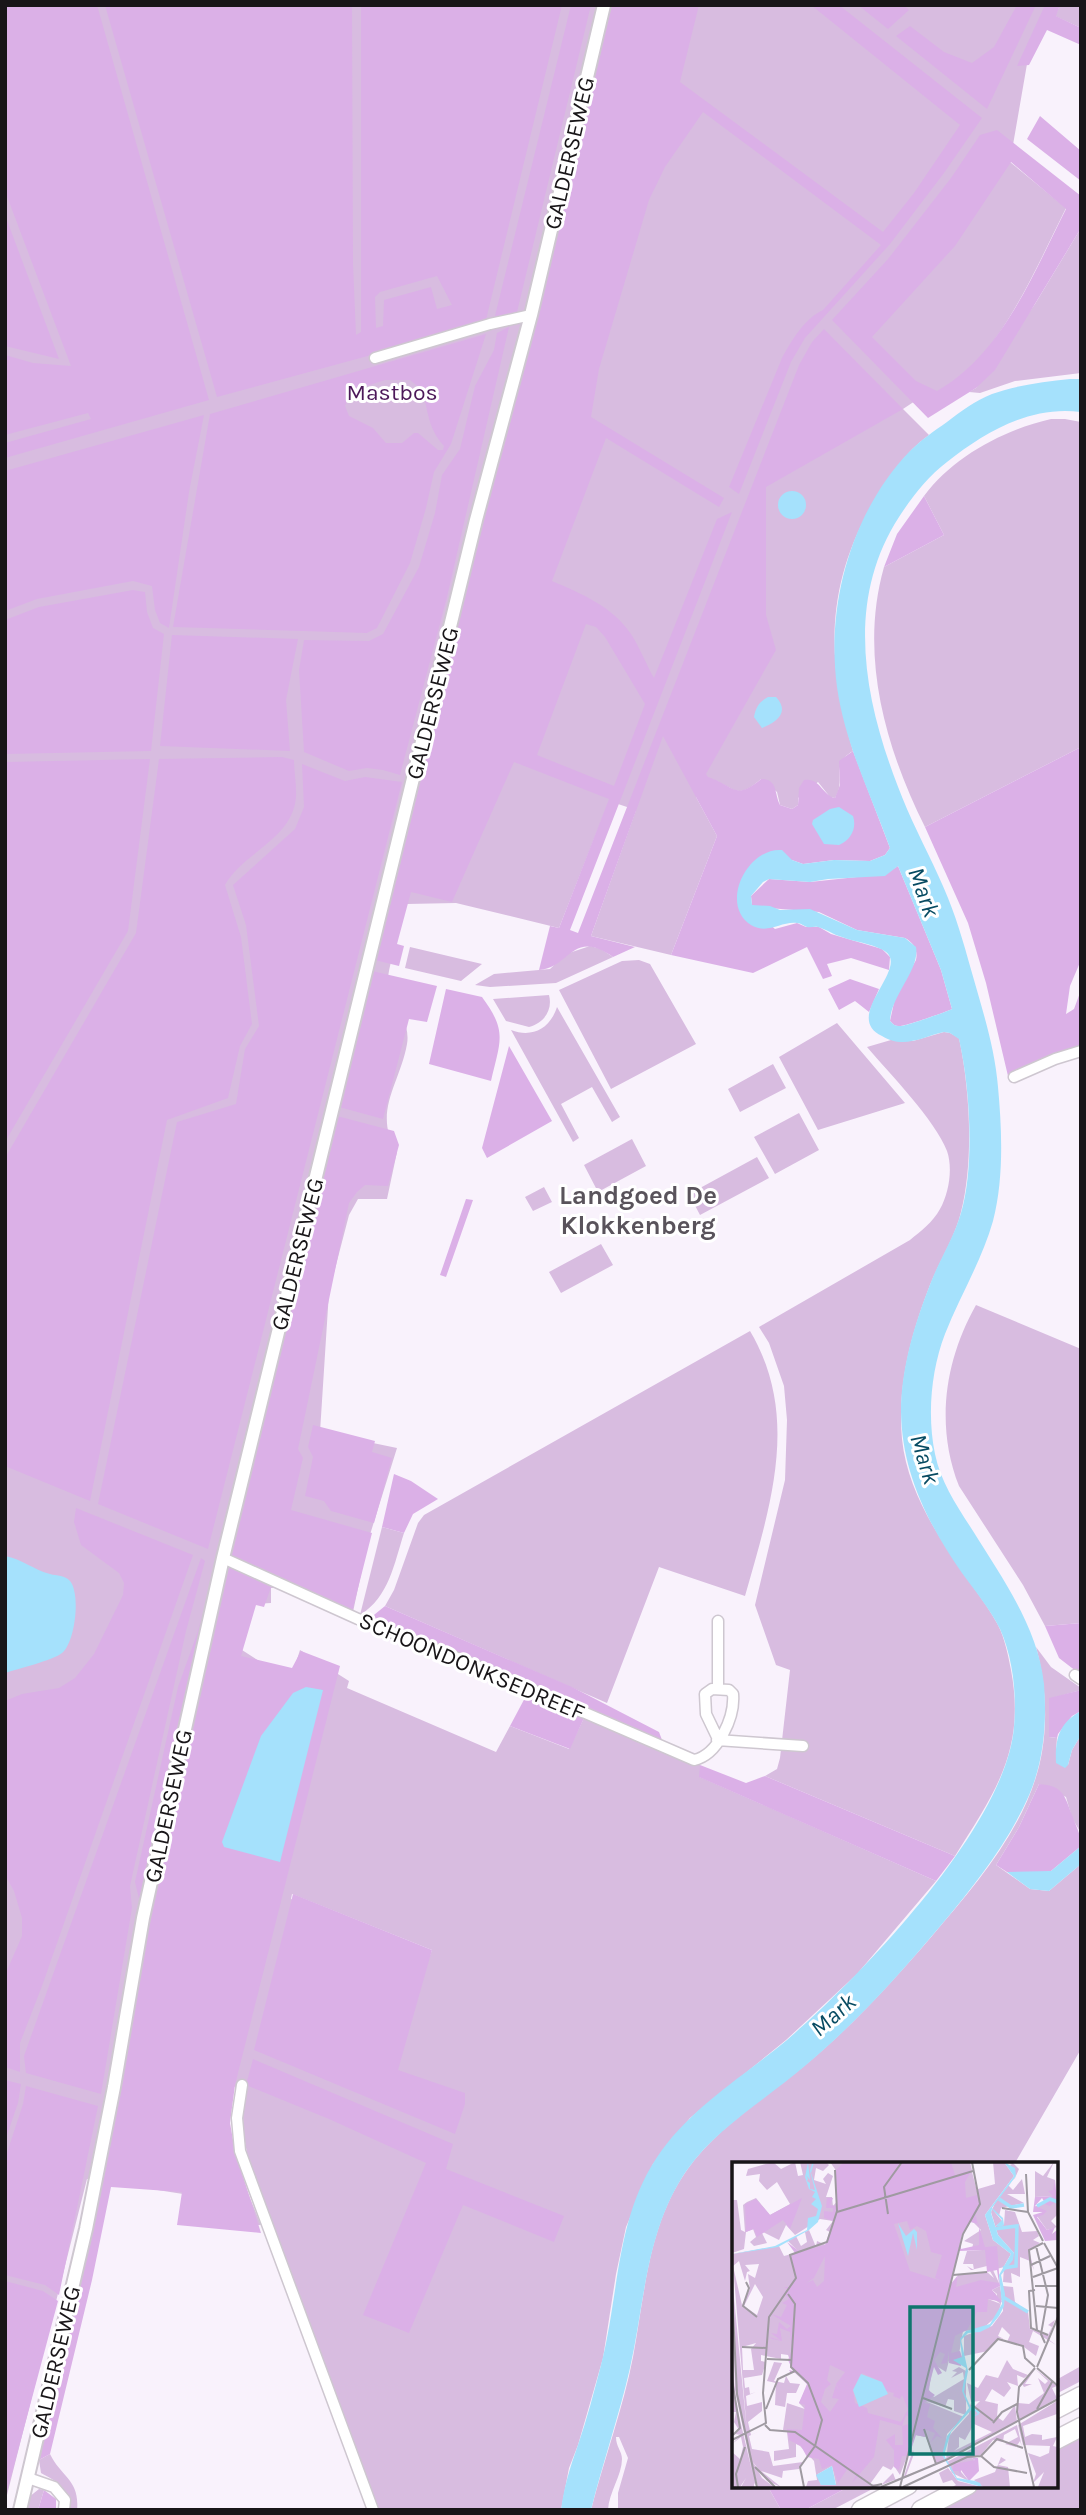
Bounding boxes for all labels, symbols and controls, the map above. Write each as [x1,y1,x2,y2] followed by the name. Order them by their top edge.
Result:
[539,74,600,232] street label: GALDERSEWEG
[346,379,438,406] park label: Mastbos
[401,624,464,782] street label: GALDERSEWEG
[902,863,946,921] water label: Mark
[266,1175,329,1333] street label: GALDERSEWEG
[559,1180,717,1241] district label: Landgoed De Klokkenberg
[904,1431,946,1488] water label: Mark
[355,1607,589,1726] street label: SCHOONDONKSEDREEF
[139,1727,198,1885] street label: GALDERSEWEG
[805,1987,862,2042] water label: Mark
[732,2162,1058,2487] inset map
[25,2283,86,2441] street label: GALDERSEWEG

